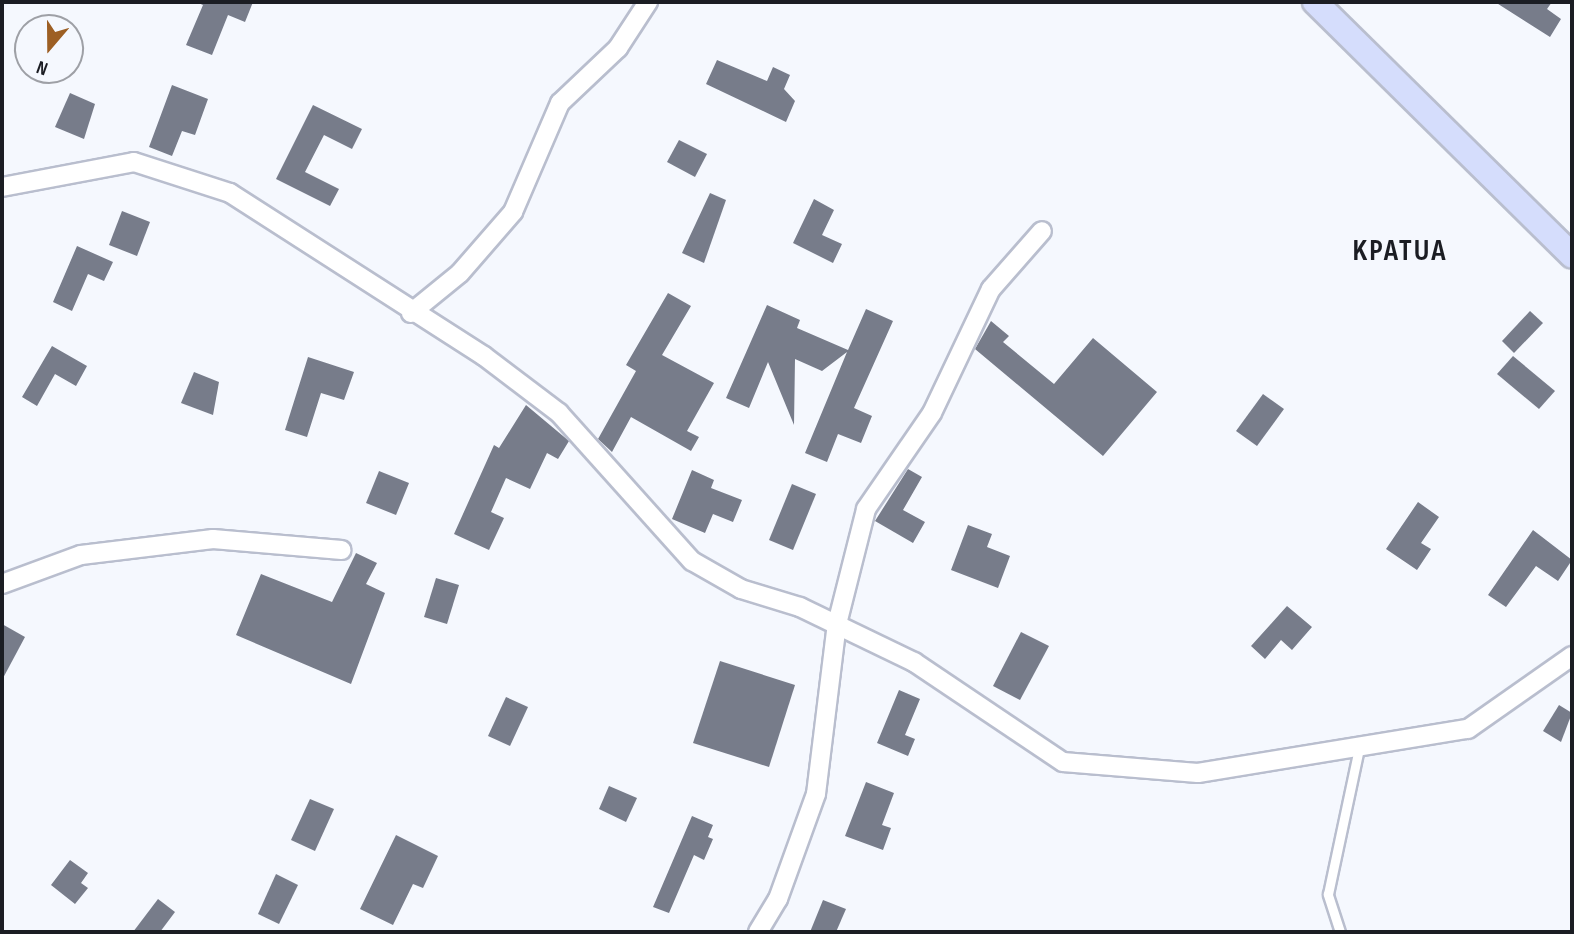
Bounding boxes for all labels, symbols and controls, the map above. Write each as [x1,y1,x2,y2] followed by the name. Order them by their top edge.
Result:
[14,14,84,84] north arrow
[34,55,51,80] text: N
[1353,233,1447,269] district label: KPATUA

